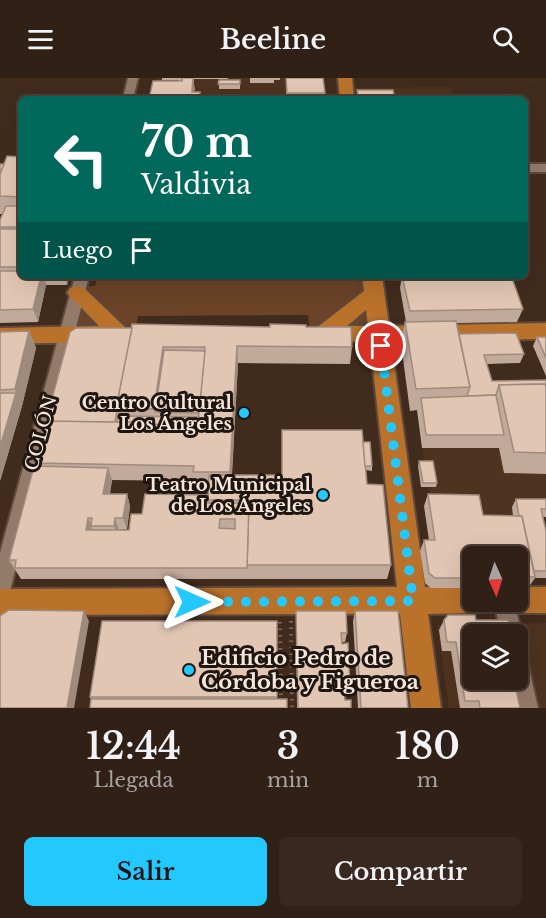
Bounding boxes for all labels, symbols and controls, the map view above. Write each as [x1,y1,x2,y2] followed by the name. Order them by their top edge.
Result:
[24,23,57,56] icon: menu
[220,23,326,56] text: Beeline
[489,23,522,56] icon: search
[141,116,252,168] text: 70 m
[42,120,120,198] icon: left
[141,168,251,201] text: Valdivia
[125,234,158,267] icon: arrive
[42,237,113,264] text: Luego
[355,320,406,371] pin
[364,329,397,362] icon: arrive
[82,392,233,435] place label: Centro Cultural Los Ángeles
[19,393,62,473] street label: COLÓN
[237,406,251,420] marker: Centro Cultural Los Ángeles
[146,474,312,517] place label: Teatro Municipal de Los Ángeles
[316,488,330,502] marker: Teatro Municipal de Los Ángeles
[462,546,528,612] north arrow
[462,546,528,690] map controls
[160,570,224,634] position arrow
[462,624,528,690] button: layers
[201,645,419,695] place label: Edificio Pedro de Córdoba y Figueroa
[182,663,196,677] marker: Edificio Pedro de Córdoba y Figueroa
[86,724,181,769] text: 12:44
[277,724,299,769] text: 3
[395,724,460,769] text: 180
[93,768,174,792] text: Llegada
[267,768,309,792] text: min
[417,768,438,792] text: m
[24,837,267,906] button: Salir
[279,837,522,906] button: Compartir

